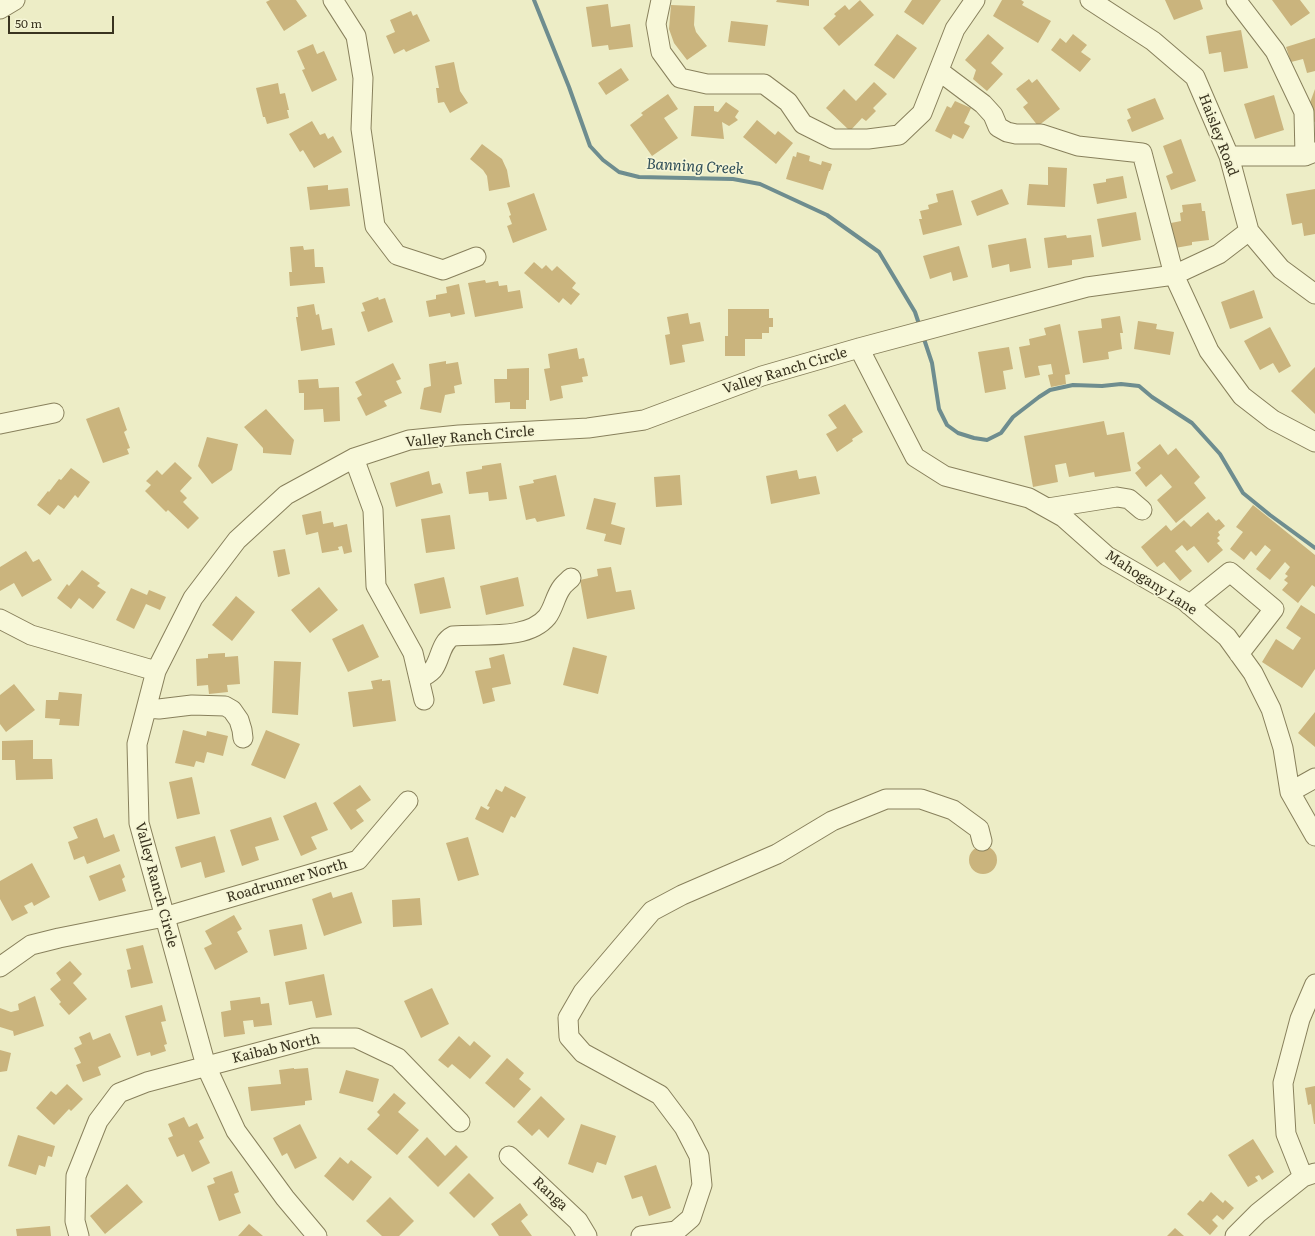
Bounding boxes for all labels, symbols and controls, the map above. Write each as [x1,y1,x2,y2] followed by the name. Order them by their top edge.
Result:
[10,8,116,34] scale bar
[15,14,42,32] text: 50 m
[1195,92,1241,178] street label: Haisley Road
[646,155,744,179] water label: Banning Creek
[721,344,849,398] street label: Valley Ranch Circle
[405,423,535,451] street label: Valley Ranch Circle
[1102,547,1200,619] street label: Mahogany Lane
[131,820,181,950] street label: Valley Ranch Circle
[225,856,349,906] street label: Roadrunner North
[230,1031,322,1067] street label: Kaibab North
[529,1174,571,1214] street label: Ranga

